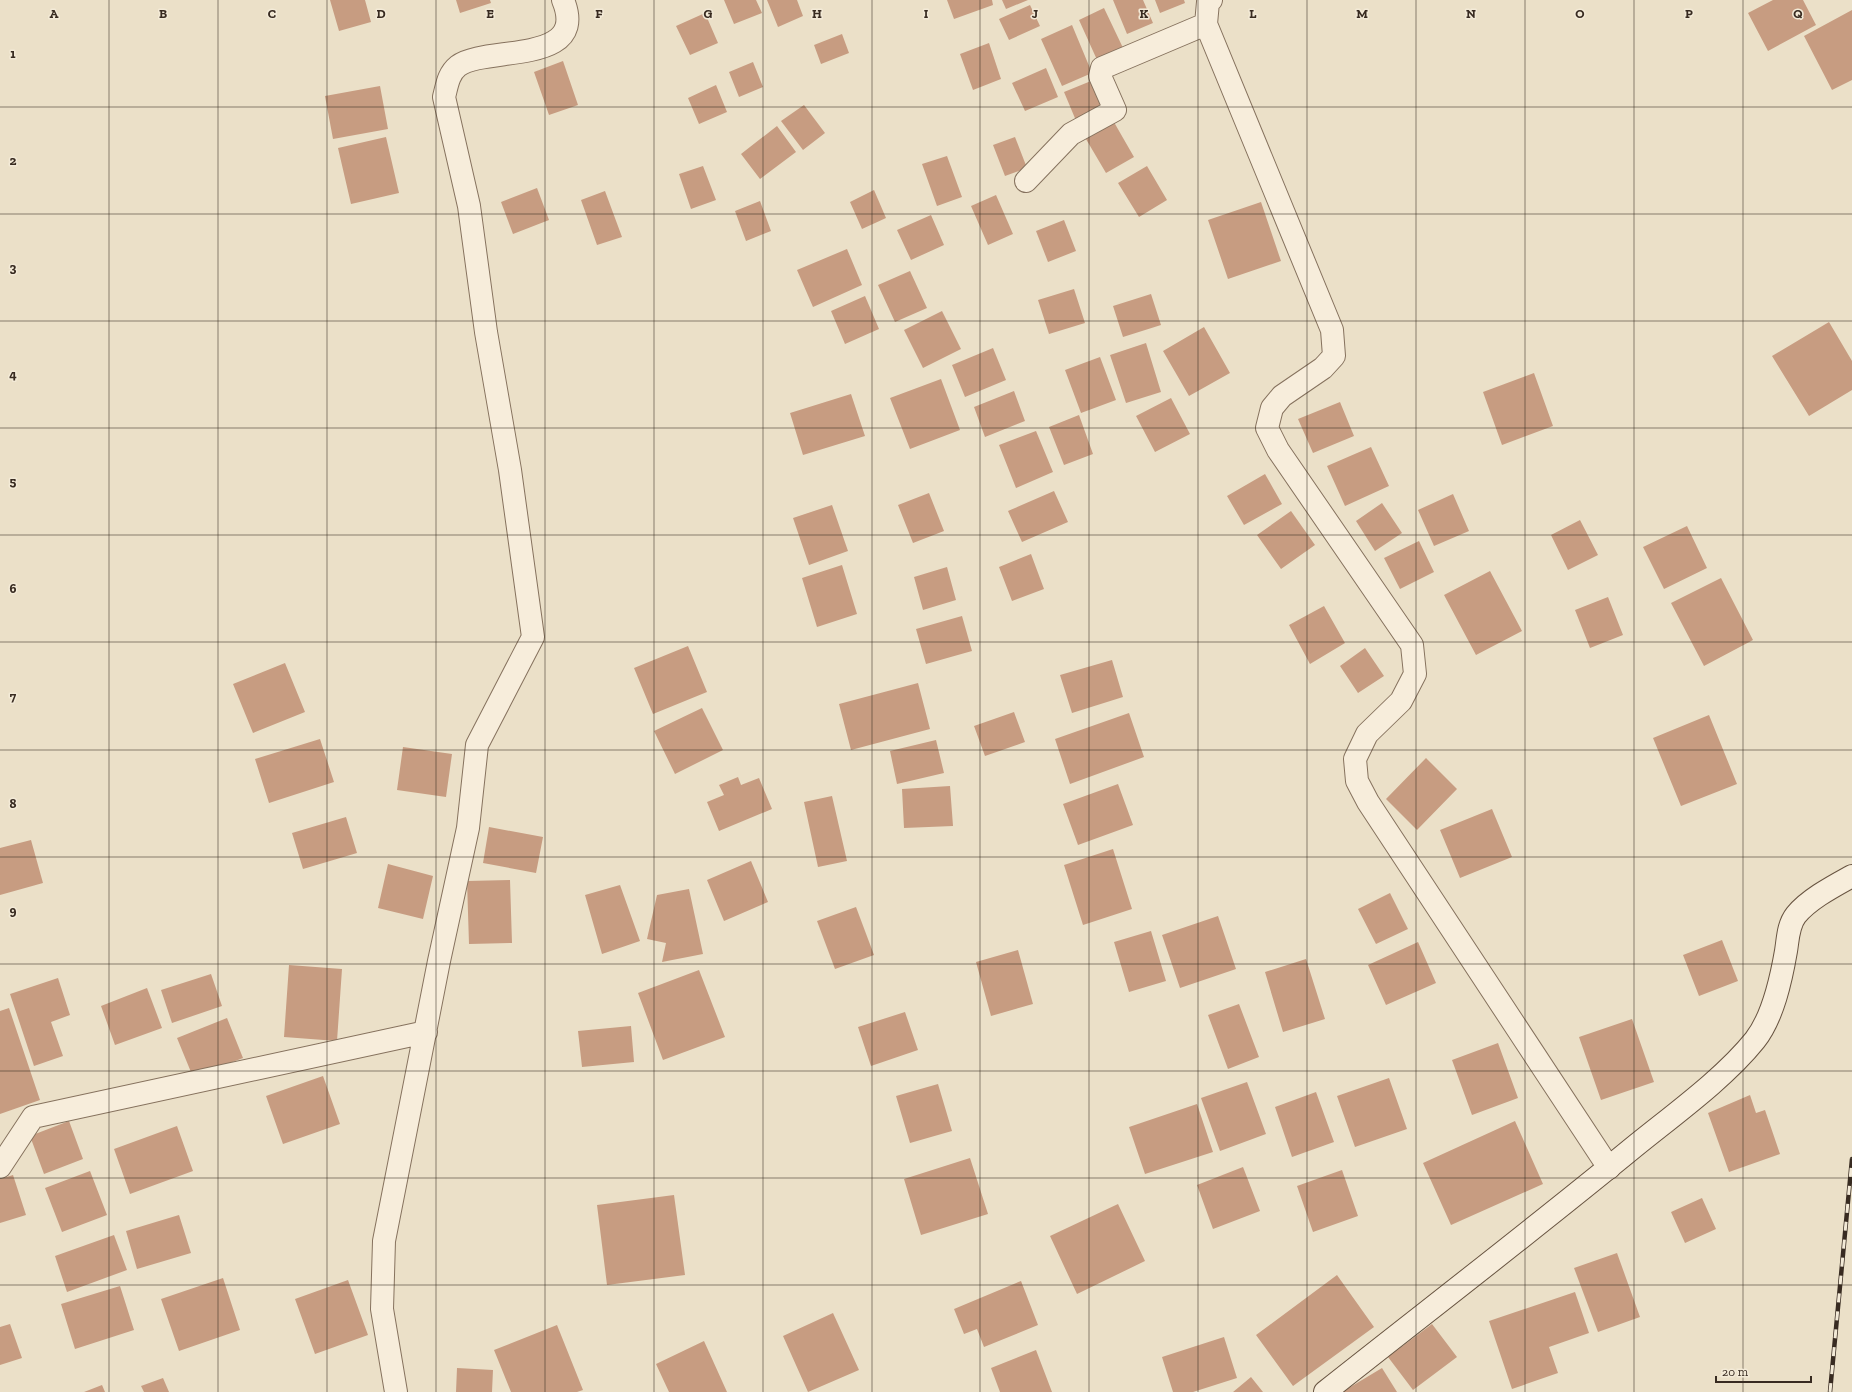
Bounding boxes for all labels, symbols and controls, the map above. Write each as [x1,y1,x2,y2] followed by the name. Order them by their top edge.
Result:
[50,6,59,21] text: A
[159,6,167,21] text: B
[268,6,276,21] text: C
[376,6,386,21] text: D
[486,6,494,21] text: E
[595,6,603,21] text: F
[704,6,713,21] text: G
[812,6,822,21] text: H
[924,6,929,21] text: I
[1032,6,1038,21] text: J
[1140,6,1149,21] text: K
[1249,6,1257,21] text: L
[1356,6,1368,21] text: M
[1466,6,1476,21] text: N
[1575,6,1585,21] text: O
[1685,6,1693,21] text: P
[1793,6,1803,21] text: Q
[10,46,16,61] text: 1
[10,153,17,168] text: 2
[10,260,17,275] text: 3
[9,367,17,382] text: 4
[10,474,17,489] text: 5
[10,581,17,596] text: 6
[10,689,17,704] text: 7
[9,796,17,811] text: 8
[10,903,17,918] text: 9
[1716,1358,1811,1384] scale bar
[1722,1365,1749,1379] text: 20 m

